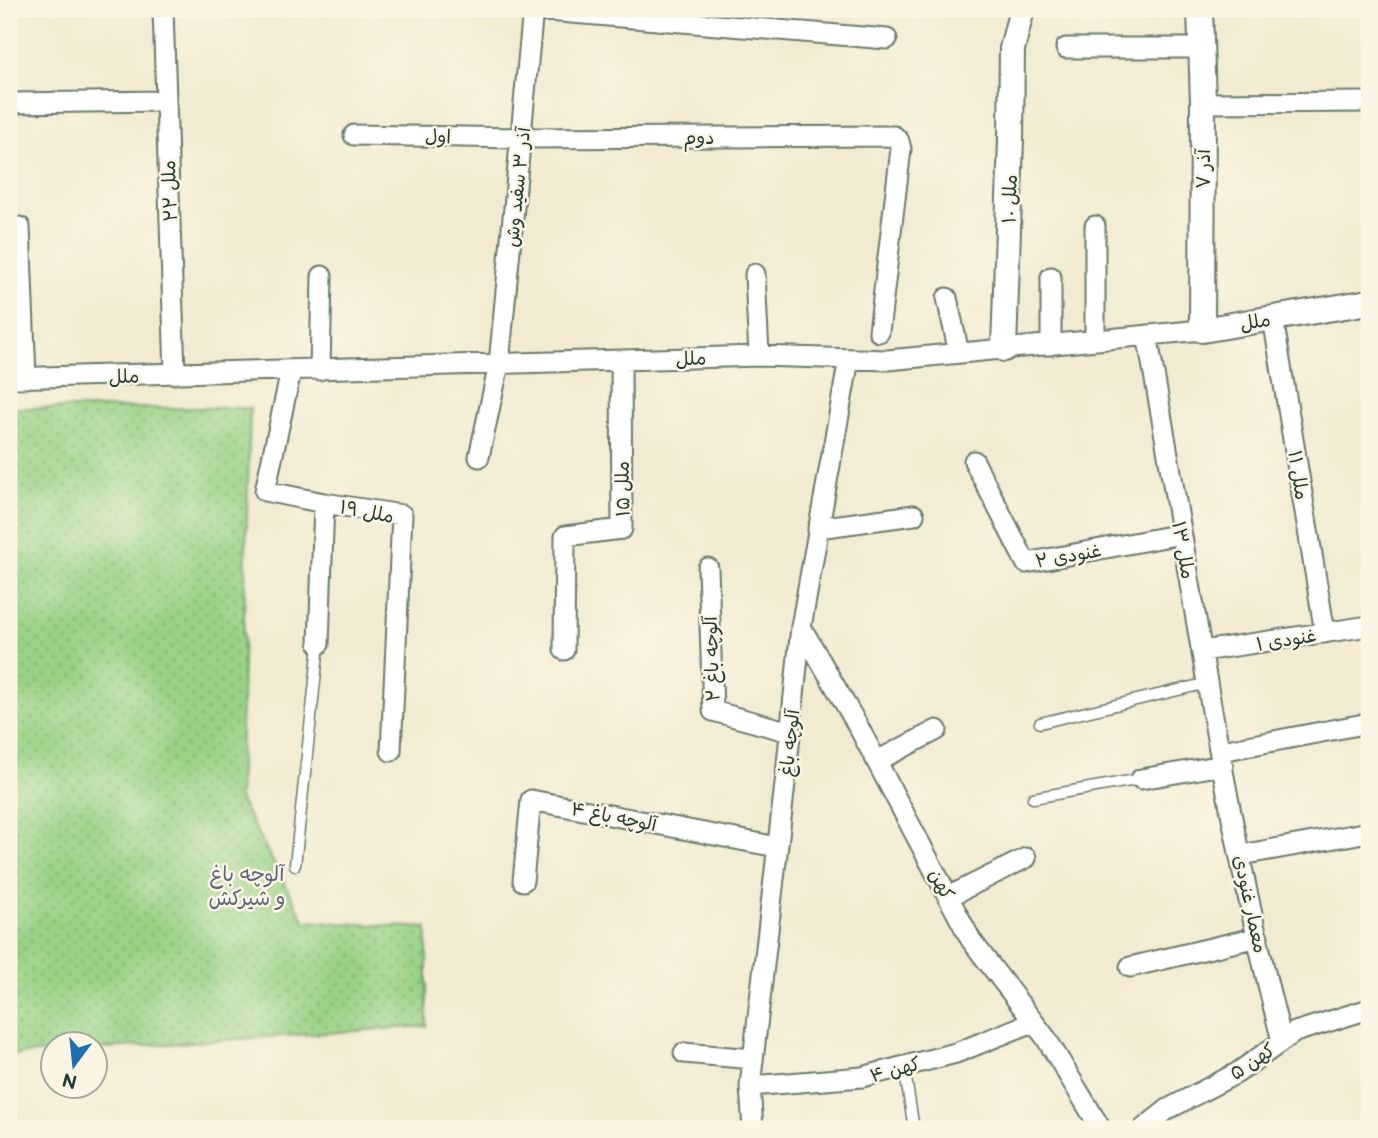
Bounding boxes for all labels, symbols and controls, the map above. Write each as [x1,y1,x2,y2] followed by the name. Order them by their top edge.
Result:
[501,125,536,248] street label: آذر ۳ سفید وش
[425,126,451,149] street label: اول
[684,127,714,152] street label: دوم
[1193,148,1216,189] street label: آذر ۷
[158,160,183,222] street label: ۲۲ ملل
[998,174,1023,224] street label: ۱۰ ملل
[1238,309,1272,336] street label: ملل
[675,347,707,372] street label: ملل
[108,365,140,390] street label: ملل
[1282,449,1313,502] street label: ۱۱ ملل
[612,461,635,517] street label: ملل ۱۵
[338,496,396,529] street label: ملل ۱۹
[1166,520,1199,581] street label: ملل ۱۳
[1033,539,1103,574] street label: ۲ غنودی
[699,614,726,702] street label: ۲ آلوچه باغ
[1255,624,1318,657] street label: ۱ غنودی
[776,707,807,778] street label: آلوچه باغ
[569,798,660,838] street label: ۴ آلوچه باغ
[1228,853,1271,956] street label: معمار غنودی
[209,862,286,911] district label: آلوچه باغ و شیرکش
[923,865,958,904] street label: کهن
[38,1030,108,1100] north arrow
[1226,1039,1280,1086] street label: ۵ کهن
[868,1053,923,1088] street label: ۴ کهن
[60,1067,80,1093] text: N

